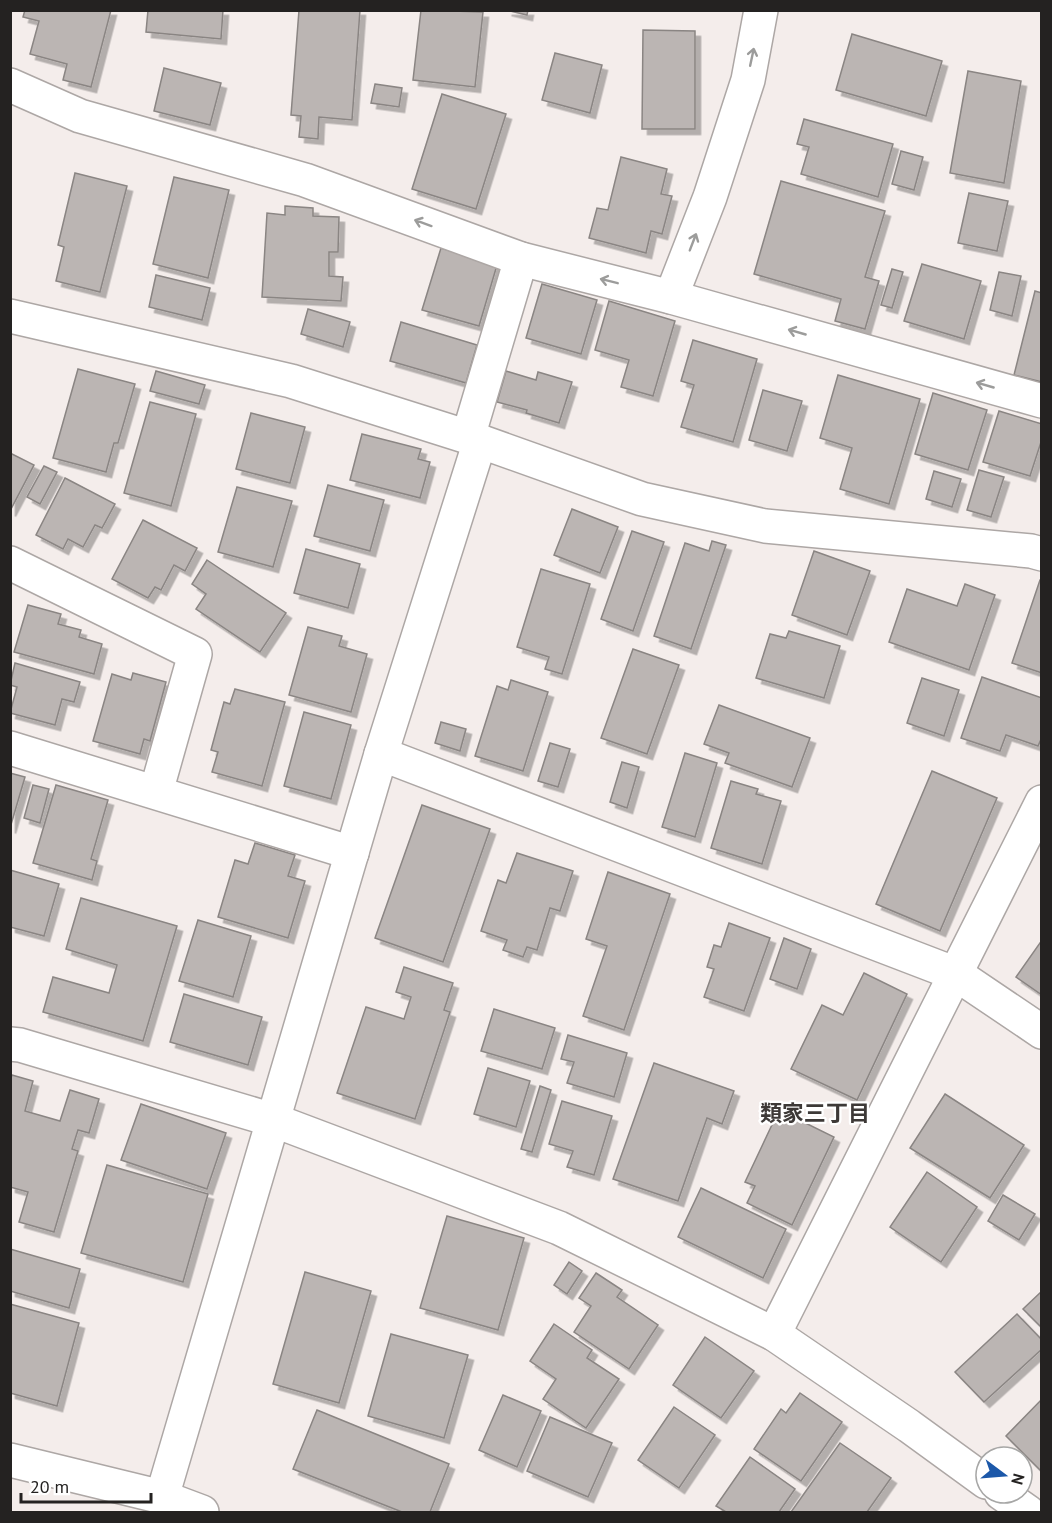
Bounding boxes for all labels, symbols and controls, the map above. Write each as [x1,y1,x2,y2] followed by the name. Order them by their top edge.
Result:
[747,48,759,67] one-way arrow
[414,217,433,228] one-way arrow
[688,234,699,252] one-way arrow
[600,275,619,287] one-way arrow
[788,326,807,337] one-way arrow
[976,379,995,390] one-way arrow
[760,1099,870,1127] district label: 類家三丁目
[974,1445,1034,1505] north arrow
[21,1466,152,1504] scale bar
[1007,1471,1029,1487] text: N
[30,1475,69,1498] text: 20 m

